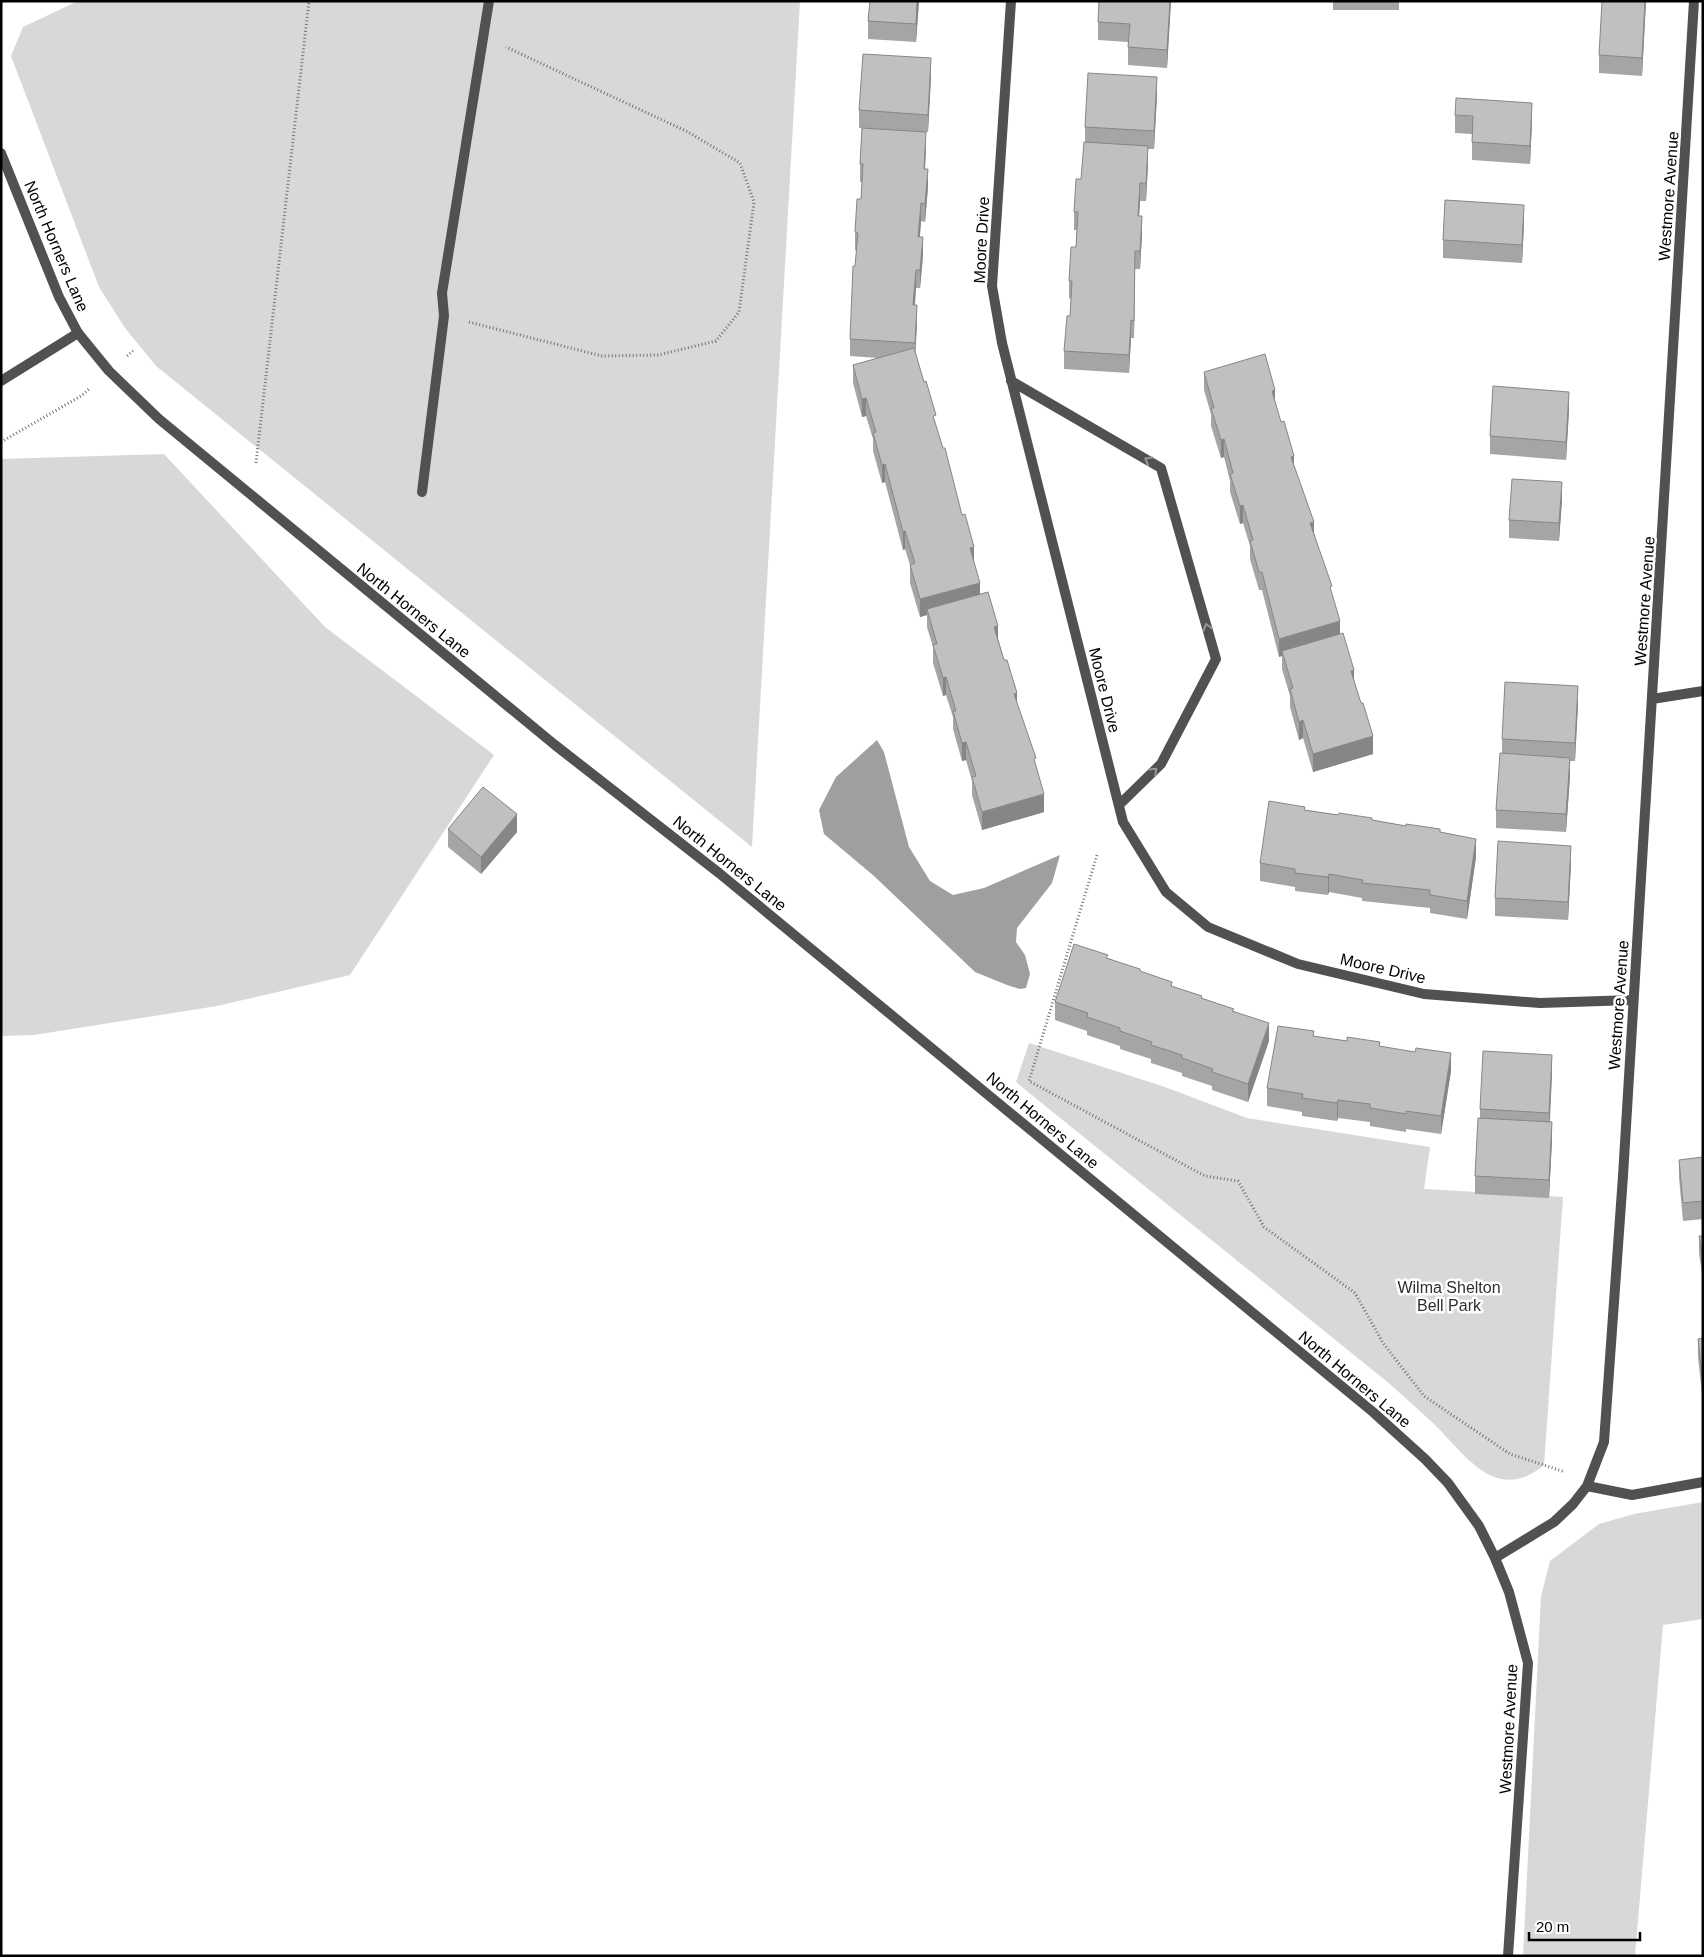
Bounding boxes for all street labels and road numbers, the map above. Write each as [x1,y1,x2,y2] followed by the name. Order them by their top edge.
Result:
[1655,130,1682,262] street label: Westmore Avenue
[21,178,92,314] street label: North Horners Lane
[971,196,992,284] street label: Moore Drive
[1631,535,1658,667] street label: Westmore Avenue
[354,560,474,661] street label: North Horners Lane
[1086,646,1123,735] street label: Moore Drive
[670,813,790,914] street label: North Horners Lane
[1605,939,1632,1071] street label: Westmore Avenue
[1339,950,1427,987] street label: Moore Drive
[983,1069,1102,1172] street label: North Horners Lane
[1295,1328,1414,1431] street label: North Horners Lane
[1497,1663,1520,1794] street label: Westmore Avenue

